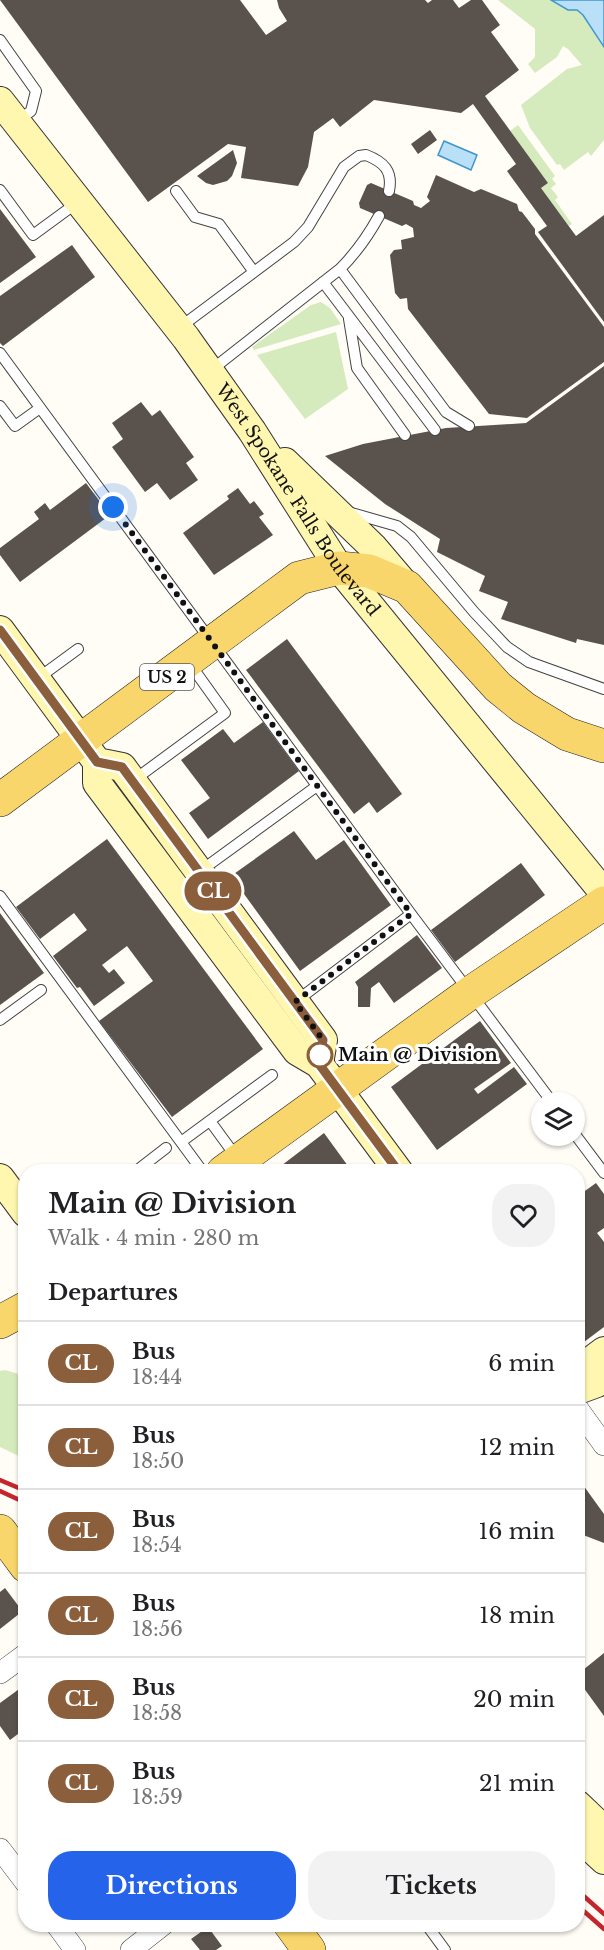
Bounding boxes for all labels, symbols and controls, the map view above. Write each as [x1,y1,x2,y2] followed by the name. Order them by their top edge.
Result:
[210,379,385,620] street label: West Spokane Falls Boulevard
[98,492,128,522] your location
[140,664,194,690] road number: US 2
[186,872,240,910] line badge: CL
[196,878,230,904] text: CL
[307,1042,333,1068] marker: Main @ Division
[338,1044,498,1066] place label: Main @ Division
[531,1092,585,1146] map controls
[531,1092,585,1146] button: layers
[492,1184,555,1247] button: heart
[48,1186,296,1221] text: Main @ Division
[48,1226,259,1250] text: Walk · 4 min · 280 m
[48,1279,178,1306] text: Departures
[132,1338,175,1365] text: Bus
[64,1350,98,1376] text: CL
[488,1350,555,1377] text: 6 min
[132,1365,182,1389] text: 18:44
[132,1422,175,1449] text: Bus
[64,1434,98,1460] text: CL
[479,1434,555,1461] text: 12 min
[132,1449,184,1473] text: 18:50
[132,1506,175,1533] text: Bus
[64,1518,98,1544] text: CL
[478,1518,555,1545] text: 16 min
[132,1533,182,1557] text: 18:54
[132,1590,175,1617] text: Bus
[64,1602,98,1628] text: CL
[479,1602,555,1629] text: 18 min
[132,1617,183,1641] text: 18:56
[132,1674,175,1701] text: Bus
[64,1686,98,1712] text: CL
[473,1686,555,1713] text: 20 min
[132,1701,182,1725] text: 18:58
[132,1758,175,1785] text: Bus
[64,1770,98,1796] text: CL
[479,1770,555,1797] text: 21 min
[132,1785,183,1809] text: 18:59
[48,1851,296,1920] button: Directions
[308,1851,555,1920] button: Tickets

